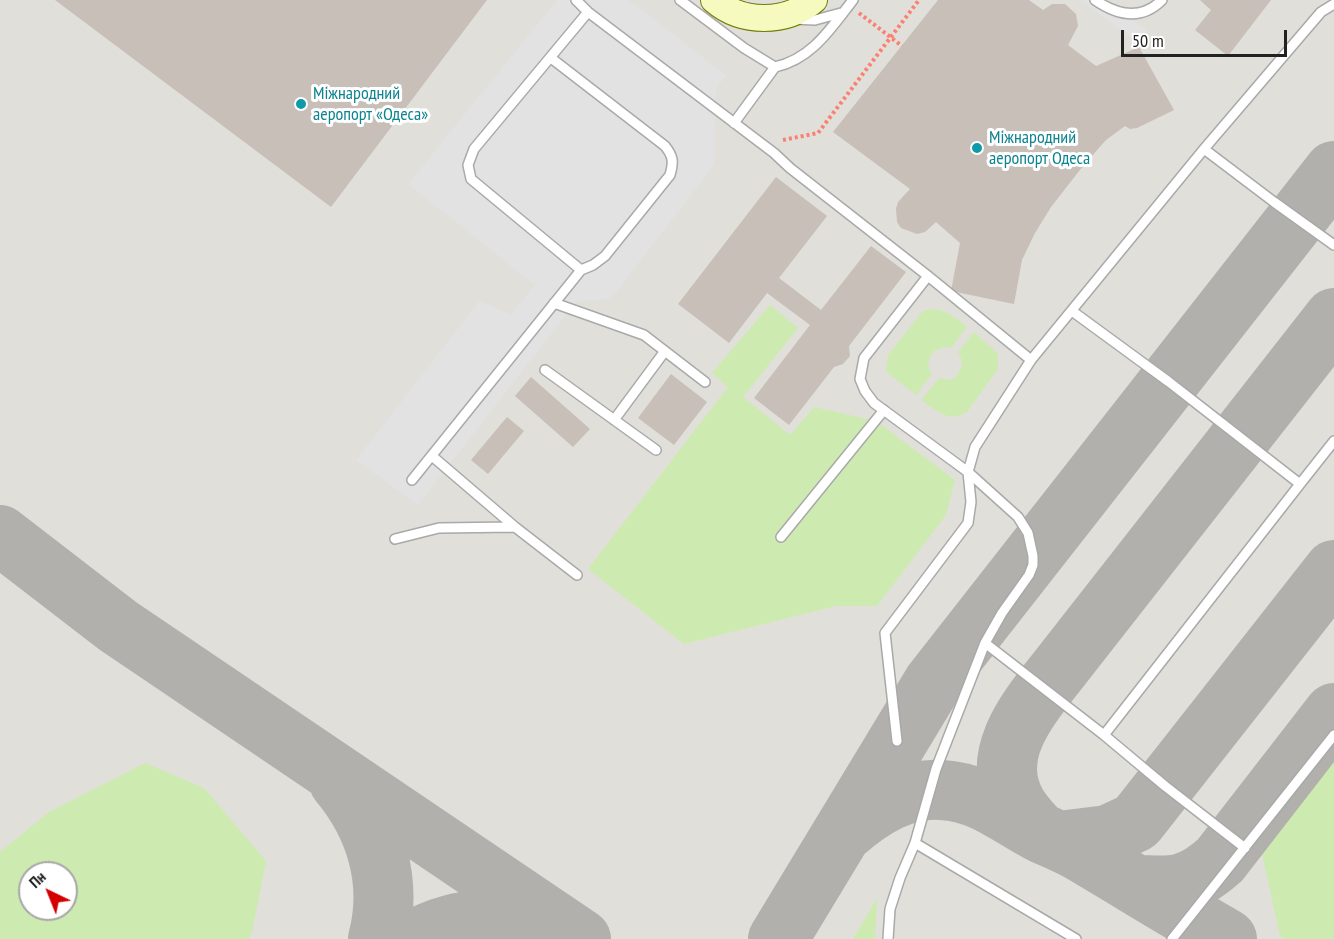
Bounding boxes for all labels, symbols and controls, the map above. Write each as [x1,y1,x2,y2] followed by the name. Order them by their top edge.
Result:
[1124,18,1290,56] scale bar
[1132,29,1164,52] text: 50 m
[313,83,428,125] place label: Міжнародний аеропорт «Одеса»
[294,97,308,111] marker: Міжнародний аеропорт «Одеса»
[989,127,1090,170] place label: Міжнародний аеропорт Одеса
[970,141,984,155] marker: Міжнародний аеропорт Одеса
[18,861,78,921] north arrow
[25,867,50,892] text: Пн

